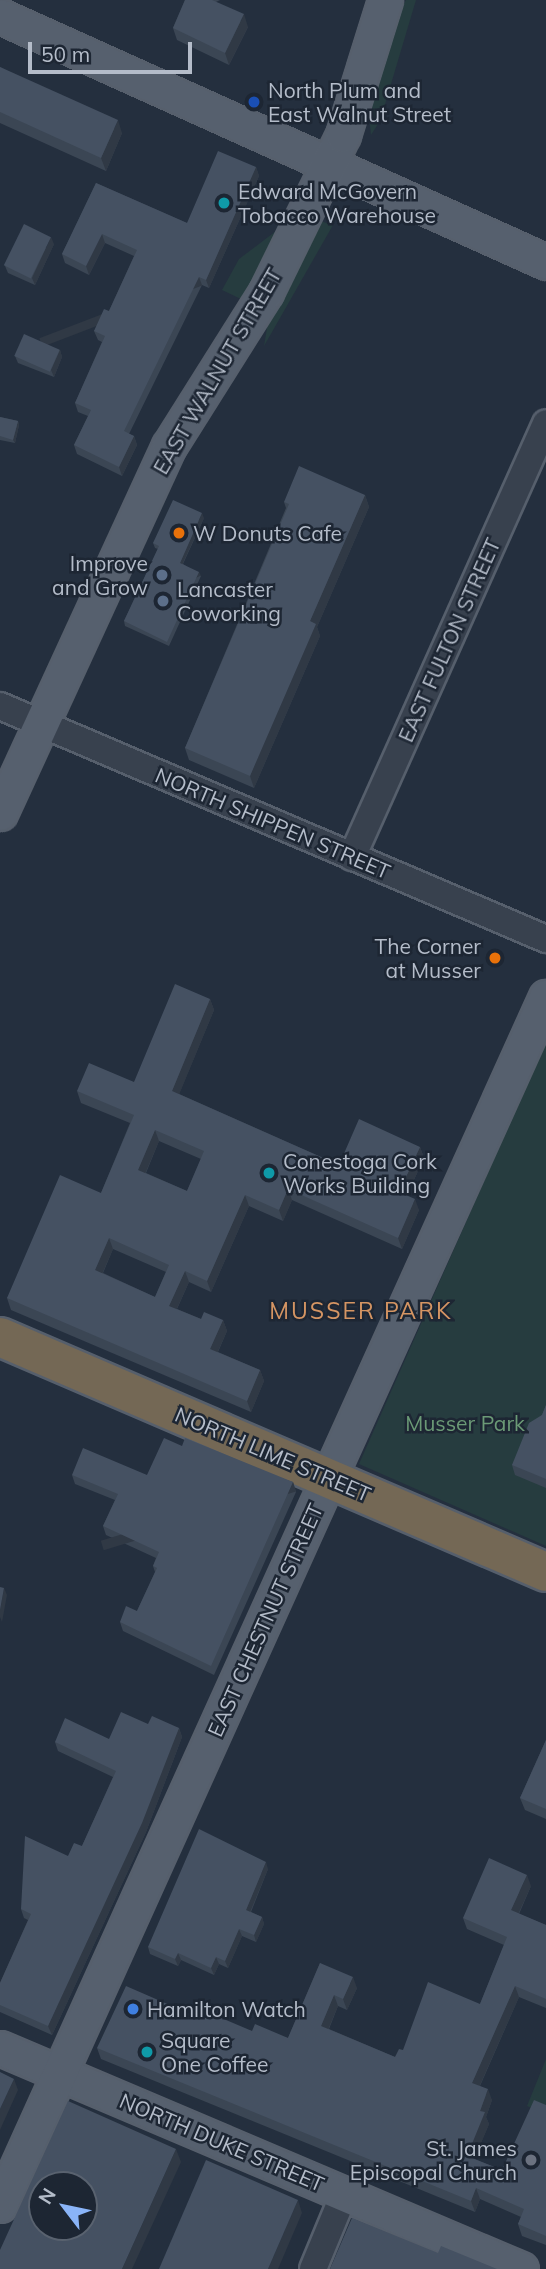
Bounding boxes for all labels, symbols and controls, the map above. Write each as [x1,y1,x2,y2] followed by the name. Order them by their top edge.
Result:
[32,28,196,72] scale bar
[41,41,90,67] text: 50 m
[268,77,451,127] place label: North Plum and East Walnut Street
[246,94,262,110] marker: North Plum and East Walnut Street
[238,178,436,228] place label: Edward McGovern Tobacco Warehouse
[216,195,232,211] marker: Edward McGovern Tobacco Warehouse
[148,264,286,478] street label: EAST WALNUT STREET
[193,520,342,546] place label: W Donuts Cafe
[171,525,187,541] marker: W Donuts Cafe
[393,534,505,746] street label: EAST FULTON STREET
[52,550,148,600] place label: Improve and Grow
[154,567,170,583] marker: Improve and Grow
[177,576,281,626] place label: Lancaster Coworking
[155,593,171,609] marker: Lancaster Coworking
[152,762,394,884] street label: NORTH SHIPPEN STREET
[375,933,481,983] place label: The Corner at Musser
[487,950,503,966] marker: The Corner at Musser
[283,1148,437,1198] place label: Conestoga Cork Works Building
[261,1165,277,1181] marker: Conestoga Cork Works Building
[271,1297,451,1325] district label: MUSSER PARK
[171,1401,375,1507] street label: NORTH LIME STREET
[405,1410,525,1436] park label: Musser Park
[202,1499,328,1741] street label: EAST CHESTNUT STREET
[147,1996,306,2022] place label: Hamilton Watch
[125,2001,141,2017] marker: Hamilton Watch
[161,2027,268,2077] place label: Square One Coffee
[139,2044,155,2060] marker: Square One Coffee
[116,2088,328,2196] street label: NORTH DUKE STREET
[350,2135,517,2185] place label: St. James Episcopal Church
[523,2152,539,2168] marker: St. James Episcopal Church
[28,2171,98,2241] north arrow
[33,2183,61,2208] text: N

